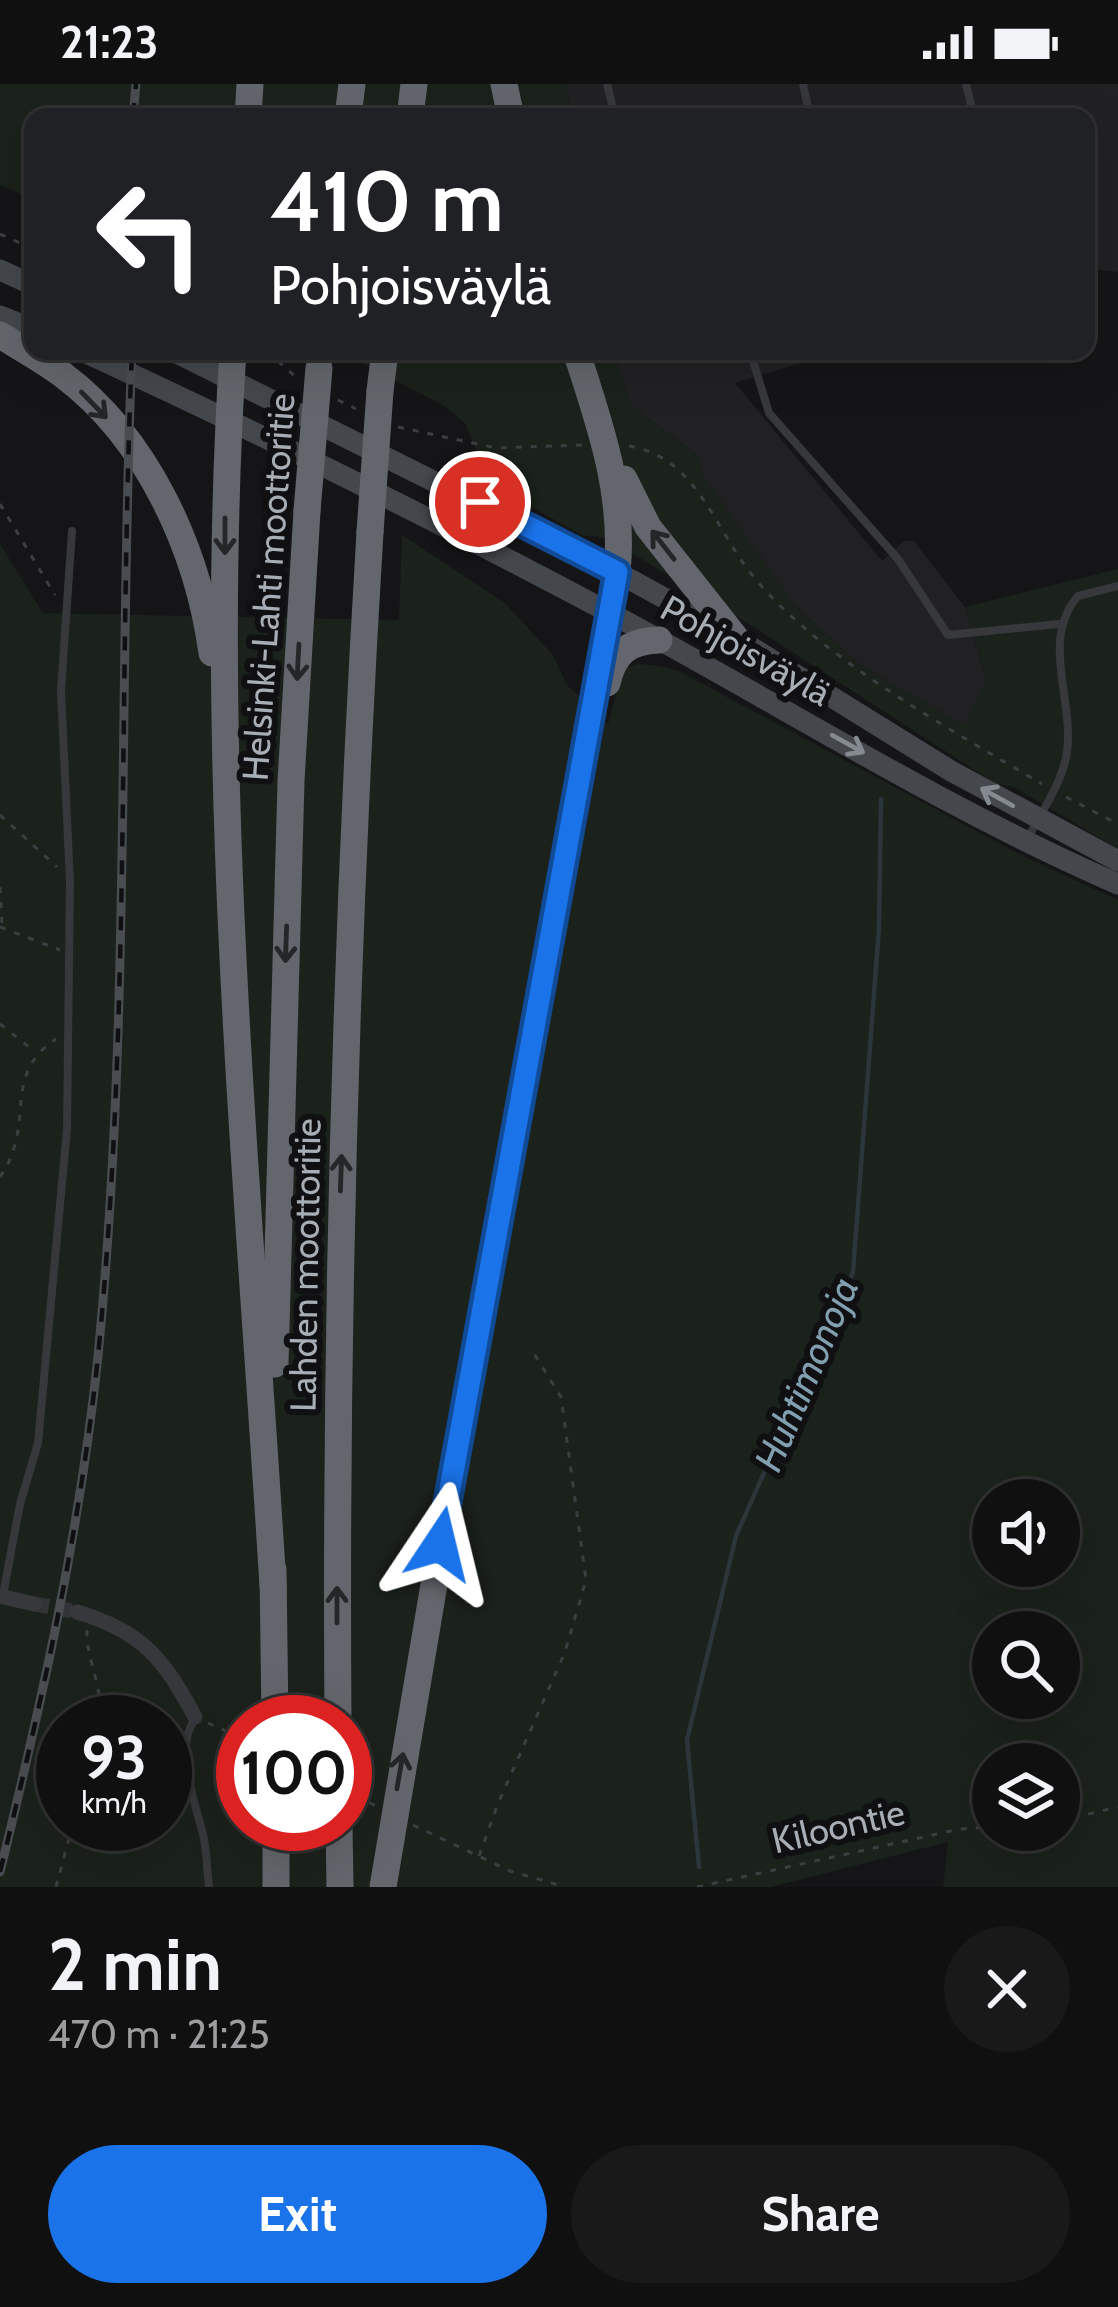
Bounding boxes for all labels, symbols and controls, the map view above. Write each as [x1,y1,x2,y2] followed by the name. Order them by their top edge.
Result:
[60,15,158,69] text: 21:23
[270,150,504,252] text: 410 m
[72,156,228,312] icon: left
[270,252,551,318] text: Pohjoisväylä
[79,389,107,419] one-way arrow
[233,392,303,782] street label: Helsinki-Lahti moottoritie
[429,451,531,553] pin
[447,469,513,535] icon: arrive
[214,516,236,555] one-way arrow
[650,530,677,562] one-way arrow
[653,585,839,715] street label: Pohjoisväylä
[286,642,309,681] one-way arrow
[830,733,865,756] one-way arrow
[980,785,1015,808] one-way arrow
[274,924,297,963] one-way arrow
[280,1118,330,1412] street label: Lahden moottoritie
[330,1154,353,1193] one-way arrow
[744,1270,868,1478] water label: Huhtimonoja
[972,1479,1080,1851] map controls
[972,1479,1080,1587] button: sound
[377,1481,503,1607] position arrow
[326,1586,348,1625] one-way arrow
[972,1611,1080,1719] button: search
[216,1695,372,1851] speed limit sign: 100
[81,1721,147,1794] text: 93
[972,1743,1080,1851] button: layers
[390,1753,412,1792] one-way arrow
[81,1784,147,1821] text: km/h
[767,1789,909,1863] street label: Kiloontie
[48,1921,222,2008] text: 2 min
[944,1926,1070,2052] button: close
[48,2010,270,2058] text: 470 m · 21:25
[48,2145,547,2283] button: Exit
[571,2145,1070,2283] button: Share

